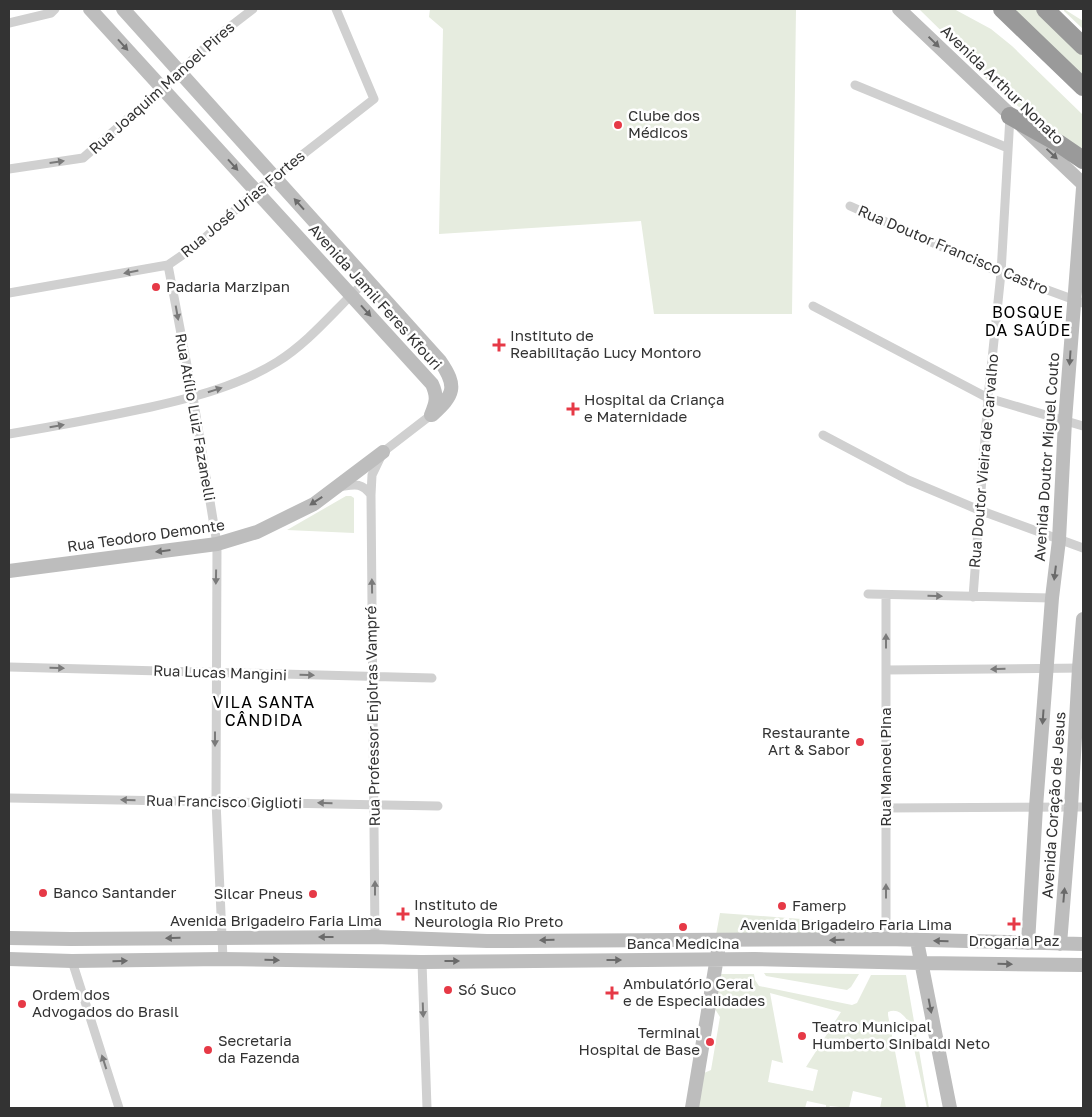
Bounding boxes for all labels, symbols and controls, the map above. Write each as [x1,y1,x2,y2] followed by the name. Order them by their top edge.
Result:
[85,17,238,157] street label: Rua Joaquim Manoel Pires
[938,21,1068,148] street label: Avenida Arthur Nonato
[928,36,940,48] one-way arrow
[117,38,129,50] one-way arrow
[628,106,700,141] place label: Clube dos Médicos
[612,119,624,131] marker: Clube dos Médicos
[177,146,308,260] street label: Rua José Urias Fortes
[1045,148,1057,160] one-way arrow
[49,158,65,166] one-way arrow
[227,158,239,170] one-way arrow
[293,199,305,211] one-way arrow
[855,201,1051,297] street label: Rua Doutor Francisco Castro
[306,220,446,373] street label: Avenida Jamil Feres Kfouri
[122,269,138,277] one-way arrow
[166,277,290,295] place label: Padaria Marzipan
[150,281,162,293] marker: Padaria Marzipan
[985,302,1071,340] district label: BOSQUE DA SAÚDE
[360,304,372,316] one-way arrow
[173,305,181,320] one-way arrow
[510,326,701,361] place label: Instituto de Reabilitação Lucy Montoro
[172,332,220,502] street label: Rua Atílio Luiz Fazanelli
[492,338,506,352] marker: Instituto de Reabilitação Lucy Montoro
[1066,351,1074,367] one-way arrow
[1030,352,1062,562] street label: Avenida Doutor Miguel Couto
[965,353,1001,569] street label: Rua Doutor Vieira de Carvalho
[208,385,223,393] one-way arrow
[584,390,725,425] place label: Hospital da Criança e Maternidade
[566,402,580,416] marker: Hospital da Criança e Maternidade
[49,421,65,429] one-way arrow
[309,497,323,506] one-way arrow
[66,515,226,555] street label: Rua Teodoro Demonte
[155,547,171,555] one-way arrow
[1051,565,1059,581] one-way arrow
[212,569,220,585] one-way arrow
[368,577,376,593] one-way arrow
[927,592,943,600] one-way arrow
[361,605,383,827] street label: Rua Professor Enjolras Vampré
[882,632,890,648] one-way arrow
[153,661,287,683] street label: Rua Lucas Mangini
[50,665,66,673] one-way arrow
[990,665,1006,673] one-way arrow
[300,671,316,679] one-way arrow
[213,692,315,730] district label: VILA SANTA CÂNDIDA
[876,707,894,827] street label: Rua Manoel Pina
[1039,709,1047,725] one-way arrow
[1037,711,1069,899] street label: Avenida Coração de Jesus
[762,723,850,758] place label: Restaurante Art & Sabor
[211,732,219,748] one-way arrow
[854,736,866,748] marker: Restaurante Art & Sabor
[146,791,302,811] street label: Rua Francisco Giglioti
[120,796,136,804] one-way arrow
[317,799,333,807] one-way arrow
[371,880,379,896] one-way arrow
[882,882,890,898] one-way arrow
[53,883,176,901] place label: Banco Santander
[214,884,303,902] place label: Silcar Pneus
[37,887,49,899] marker: Banco Santander
[1060,887,1068,903] one-way arrow
[307,888,319,900] marker: Silcar Pneus
[414,895,563,930] place label: Instituto de Neurologia Rio Preto
[792,896,846,914] place label: Famerp
[776,900,788,912] marker: Famerp
[396,907,410,921] marker: Instituto de Neurologia Rio Preto
[170,911,382,929] street label: Avenida Brigadeiro Faria Lima
[740,915,952,933] street label: Avenida Brigadeiro Faria Lima
[1008,918,1020,930] marker: Drogaria Paz
[677,921,689,933] marker: Banca Medicina
[969,931,1060,949] place label: Drogaria Paz
[318,933,334,941] one-way arrow
[165,934,181,942] one-way arrow
[627,934,739,952] place label: Banca Medicina
[829,936,845,944] one-way arrow
[539,937,555,945] one-way arrow
[933,937,949,945] one-way arrow
[264,956,280,964] one-way arrow
[606,956,622,964] one-way arrow
[113,957,129,965] one-way arrow
[444,957,460,965] one-way arrow
[997,960,1013,968] one-way arrow
[623,974,765,1009] place label: Ambulatório Geral e de Especialidades
[458,980,516,998] place label: Só Suco
[442,984,454,996] marker: Só Suco
[32,985,179,1020] place label: Ordem dos Advogados do Brasil
[605,986,619,1000] marker: Ambulatório Geral e de Especialidades
[16,998,28,1010] marker: Ordem dos Advogados do Brasil
[926,998,934,1013] one-way arrow
[420,1003,428,1019] one-way arrow
[812,1017,990,1052] place label: Teatro Municipal Humberto Sinibaldi Neto
[579,1023,700,1058] place label: Terminal Hospital de Base
[796,1030,808,1042] marker: Teatro Municipal Humberto Sinibaldi Neto
[218,1031,300,1066] place label: Secretaria da Fazenda
[704,1036,716,1048] marker: Terminal Hospital de Base
[202,1044,214,1056] marker: Secretaria da Fazenda
[100,1054,108,1069] one-way arrow

